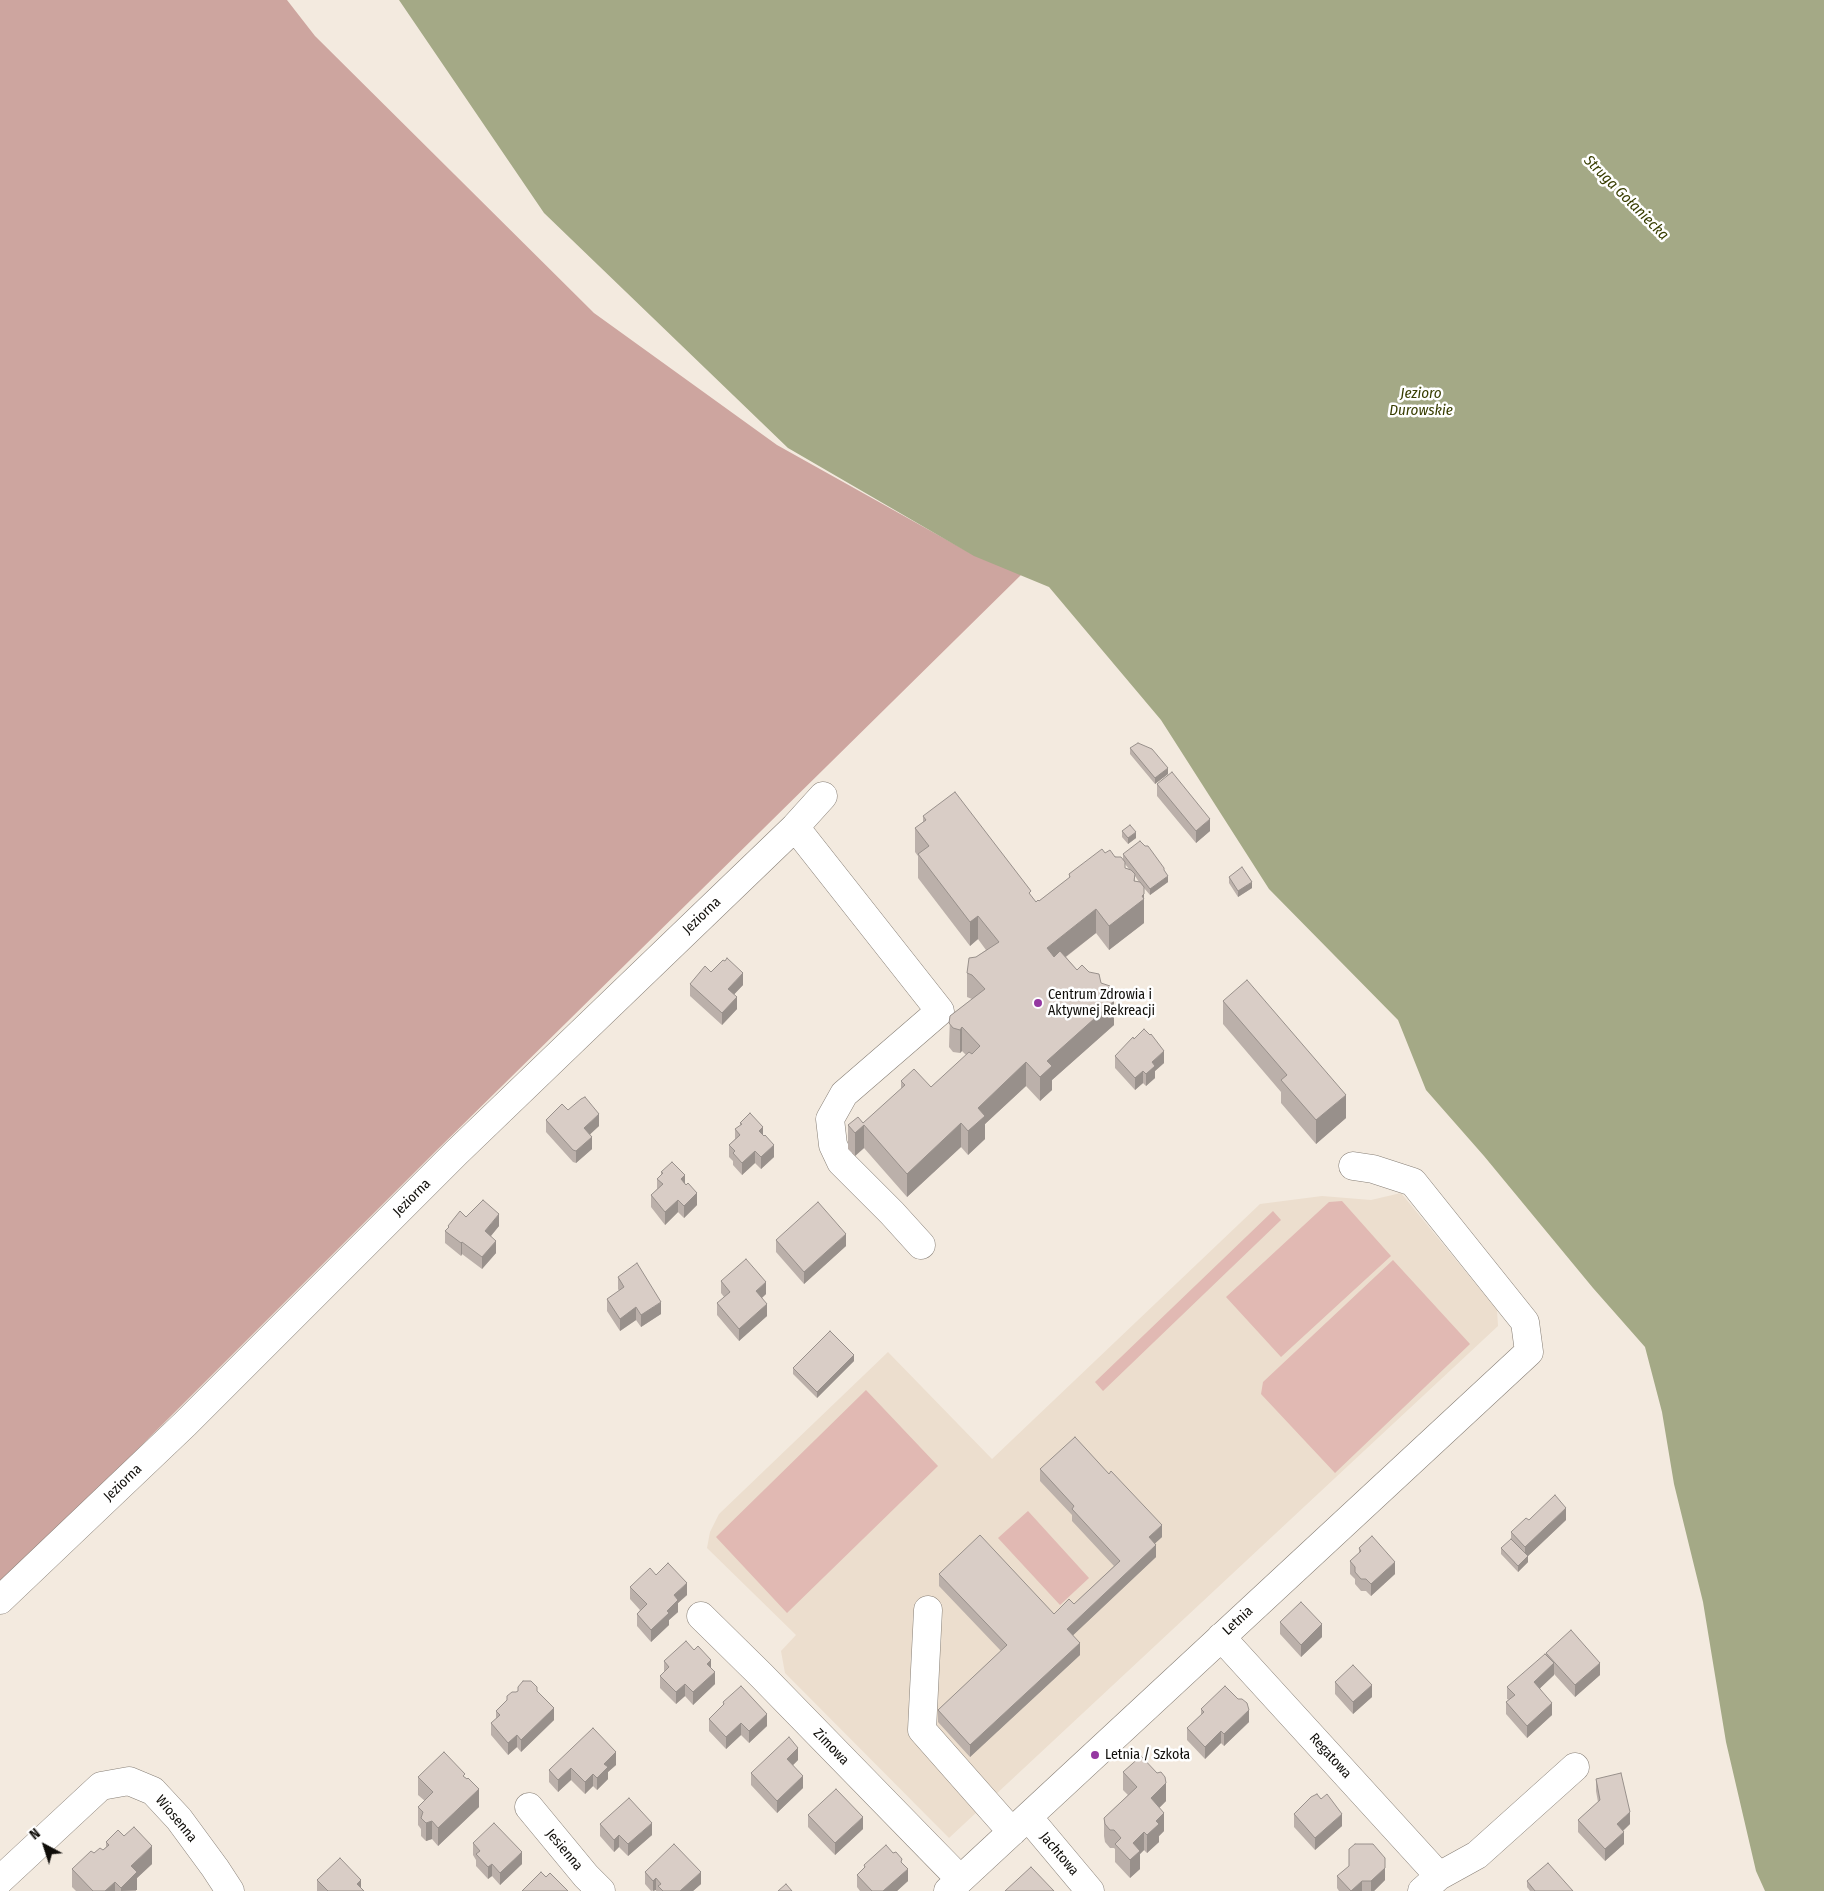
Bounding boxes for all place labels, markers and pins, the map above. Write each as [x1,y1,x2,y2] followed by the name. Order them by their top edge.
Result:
[1048,987,1155,1020] place label: Centrum Zdrowia i Aktywnej Rekreacji
[1032,997,1044,1009] marker: Centrum Zdrowia i Aktywnej Rekreacji
[1105,1747,1190,1763] place label: Letnia / Szkoła
[1089,1749,1101,1761] marker: Letnia / Szkoła

